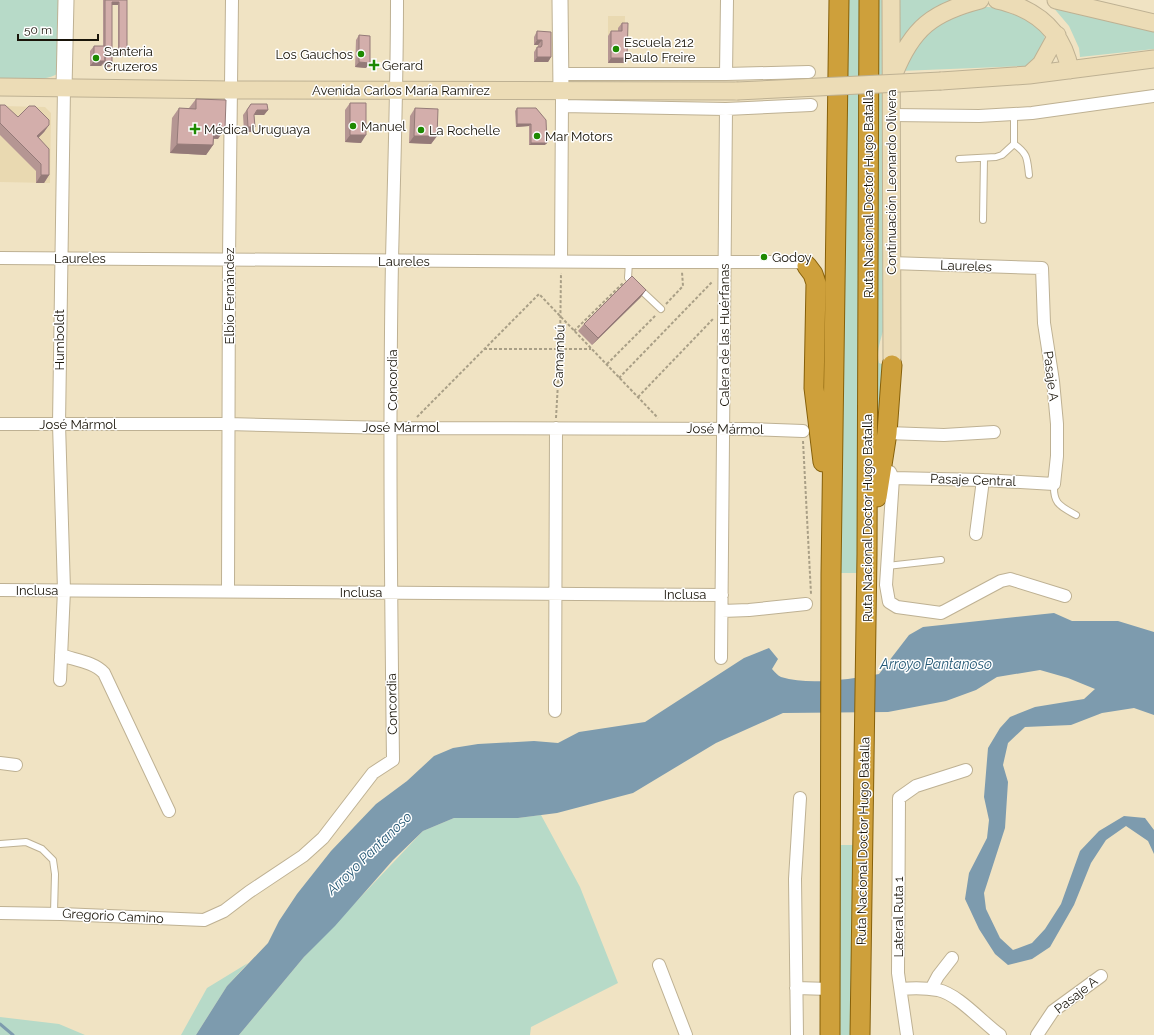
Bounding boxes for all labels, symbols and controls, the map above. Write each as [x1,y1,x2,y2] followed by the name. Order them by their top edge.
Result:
[18,16,98,42] scale bar
[24,23,52,37] text: 50 m
[624,35,696,65] place label: Escuela 212 Paulo Freire
[104,44,157,74] place label: Santeria Cruzeros
[611,44,621,54] marker: Escuela 212 Paulo Freire
[275,47,353,62] place label: Los Gauchos
[356,49,366,59] marker: Los Gauchos
[91,53,101,63] marker: Santeria Cruzeros
[382,58,423,73] place label: Gerard
[369,60,379,70] marker: Gerard
[312,83,490,98] street label: Avenida Carlos María Ramírez
[884,89,899,275] street label: Continuación Leonardo Olivera
[861,90,876,298] street label: Ruta Nacional Doctor Hugo Batalla
[361,119,406,134] place label: Manuel
[348,121,358,131] marker: Manuel
[204,122,310,137] place label: Médica Uruguaya
[189,123,201,135] marker: Médica Uruguaya
[429,123,500,138] place label: La Rochelle
[416,125,426,135] marker: La Rochelle
[545,129,613,144] place label: Mar Motors
[532,131,542,141] marker: Mar Motors
[222,247,237,345] street label: Elbio Fernández
[772,250,812,265] place label: Godoy
[54,251,106,266] street label: Laureles
[759,252,769,262] marker: Godoy
[378,254,430,269] street label: Laureles
[940,258,992,274] street label: Laureles
[717,263,732,407] street label: Calera de las Huérfanas
[52,309,67,371] street label: Humboldt
[550,324,568,388] street label: Camambú
[385,349,400,411] street label: Concordia
[1040,350,1062,402] street label: Pasaje A
[860,414,875,622] street label: Ruta Nacional Doctor Hugo Batalla
[39,417,117,432] street label: José Mármol
[362,420,440,435] street label: José Mármol
[686,421,764,437] street label: José Mármol
[930,471,1017,489] street label: Pasaje Central
[16,583,58,598] street label: Inclusa
[340,585,382,600] street label: Inclusa
[664,587,706,602] street label: Inclusa
[879,656,992,672] water label: Arroyo Pantanoso
[384,673,400,735] street label: Concordia
[854,737,872,945] street label: Ruta Nacional Doctor Hugo Batalla
[322,808,415,898] water label: Arroyo Pantanoso
[891,876,906,958] street label: Lateral Ruta 1
[62,906,164,926] street label: Gregorio Camino
[1051,973,1101,1017] street label: Pasaje A

